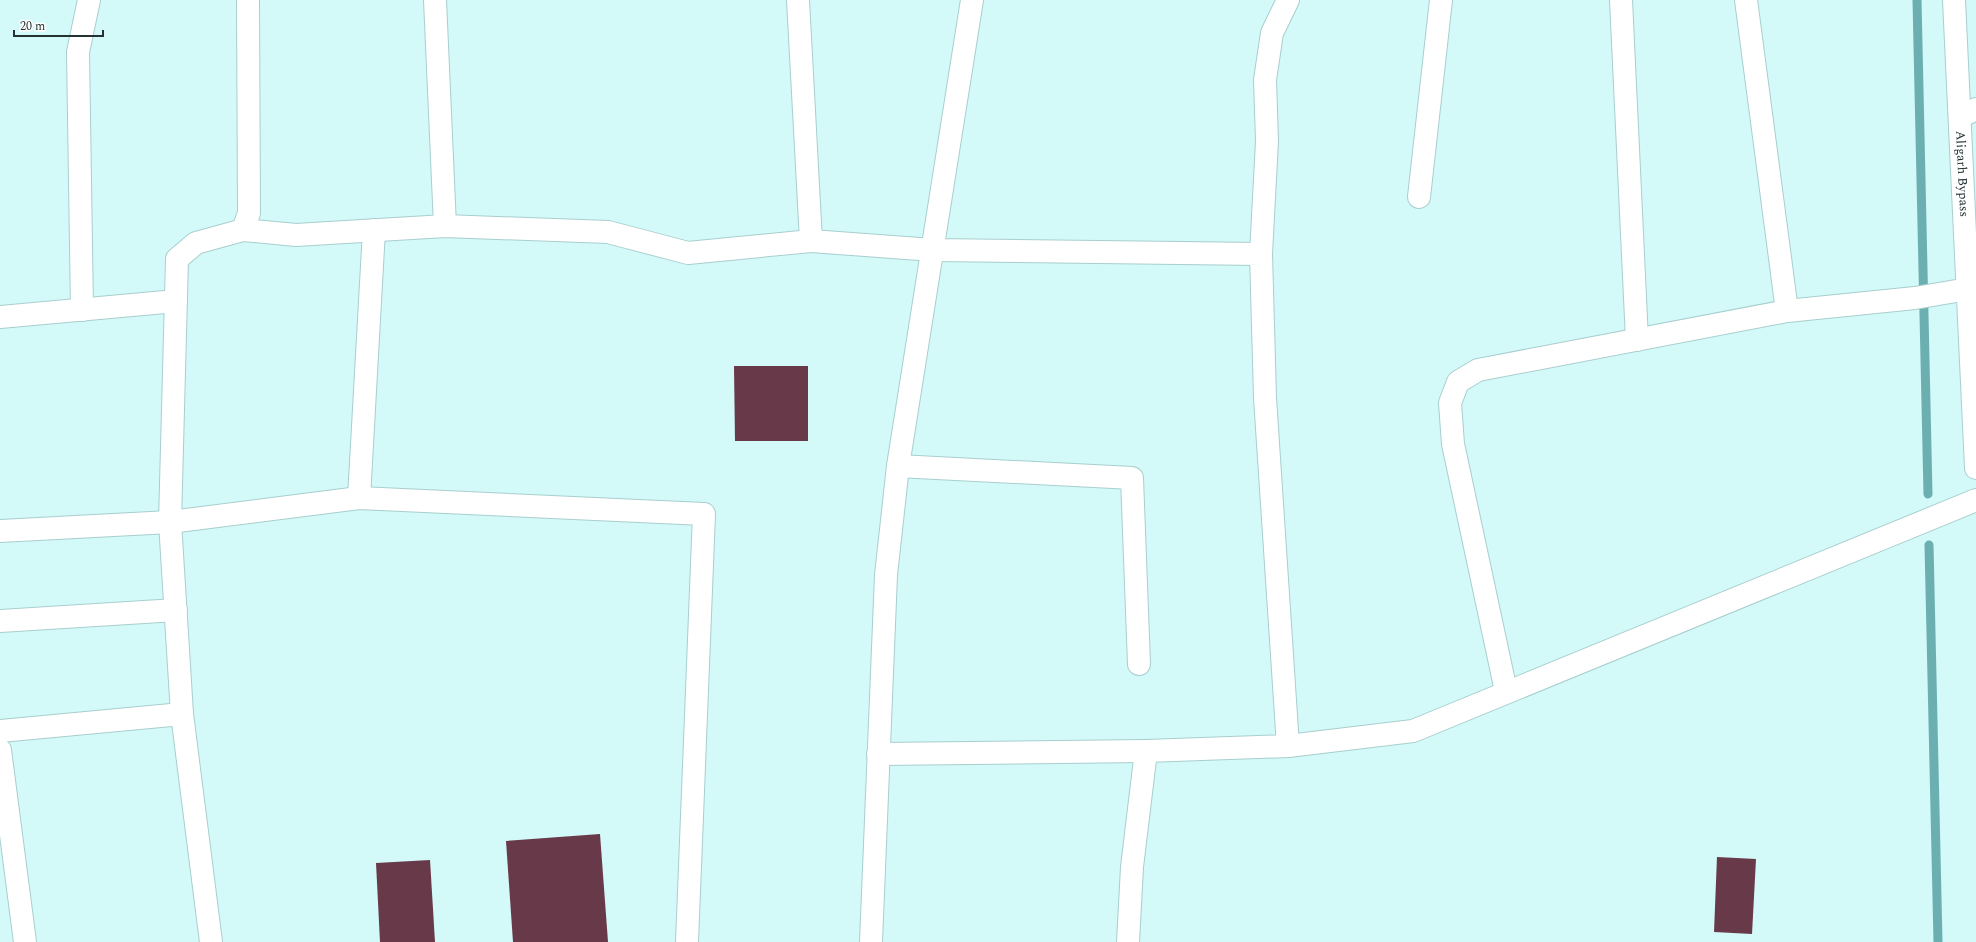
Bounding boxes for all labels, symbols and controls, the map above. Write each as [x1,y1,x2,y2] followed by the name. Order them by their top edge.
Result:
[14,12,103,38] scale bar
[20,17,45,36] text: 20 m
[1950,130,1974,218] street label: Aligarh Bypass

